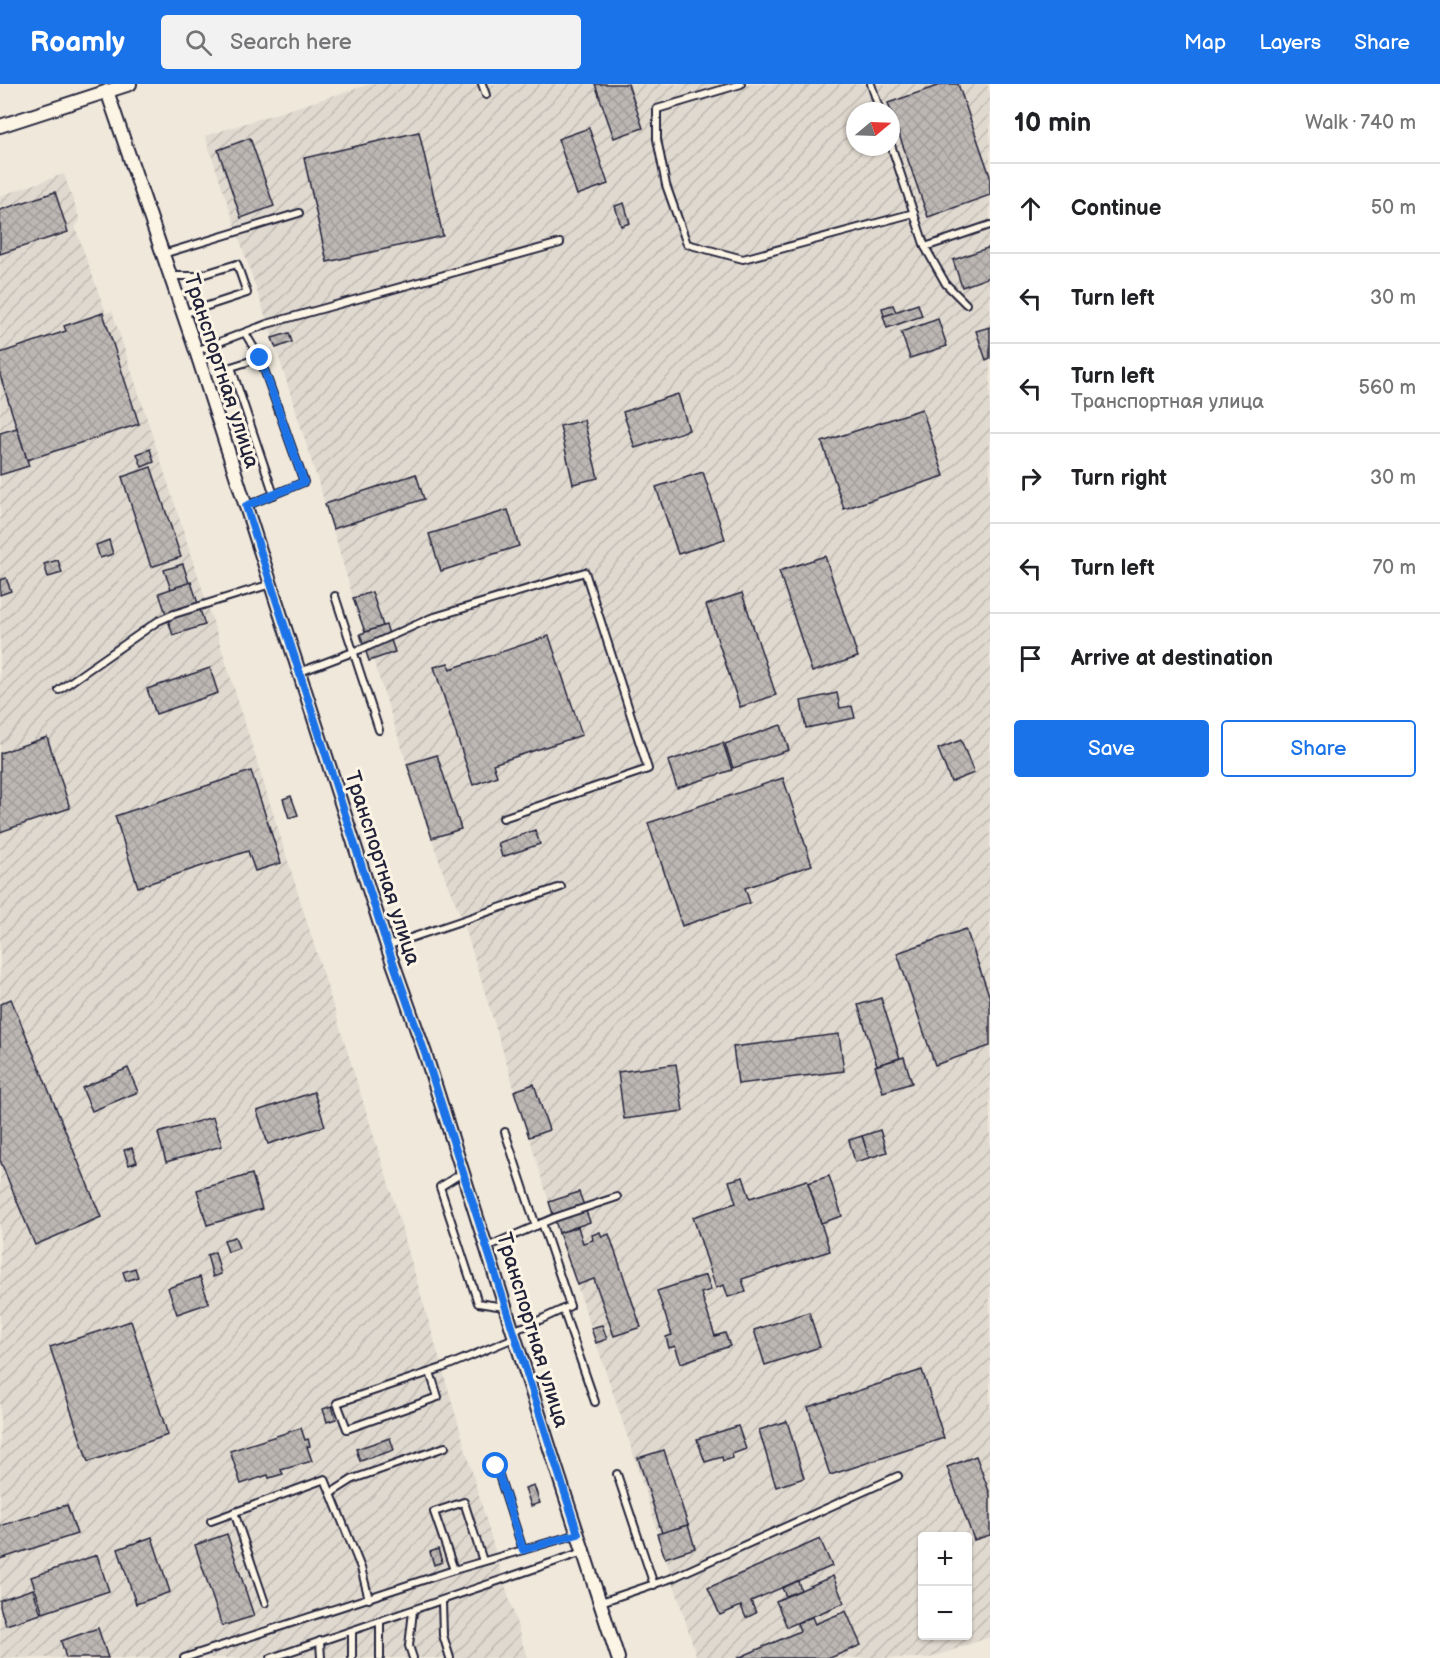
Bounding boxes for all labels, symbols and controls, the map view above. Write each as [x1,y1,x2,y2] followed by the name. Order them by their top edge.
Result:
[161,15,581,69] search box
[30,26,125,59] text: Roamly
[182,26,215,59] icon: search
[230,29,352,56] text: Search here
[1184,30,1226,55] text: Map
[1259,30,1321,55] text: Layers
[1354,30,1410,55] text: Share
[846,102,900,156] north arrow
[1014,108,1091,139] text: 10 min
[1305,111,1416,135] text: Walk · 740 m
[1014,192,1047,225] icon: ahead
[1071,195,1161,222] text: Continue
[1371,196,1416,220] text: 50 m
[178,271,265,472] street label: Транспортная улица
[1014,282,1047,315] icon: left
[1071,285,1155,312] text: Turn left
[1370,286,1416,310] text: 30 m
[246,344,272,370] route end
[1071,363,1155,390] text: Turn left
[1014,372,1047,405] icon: left
[1359,376,1416,400] text: 560 m
[1071,390,1264,414] text: Транспортная улица
[1014,462,1047,495] icon: right
[1071,465,1167,492] text: Turn right
[1370,466,1416,490] text: 30 m
[1014,552,1047,585] icon: left
[1071,555,1155,582] text: Turn left
[1372,556,1416,580] text: 70 m
[1014,642,1047,675] icon: arrive
[1071,645,1273,672] text: Arrive at destination
[1014,720,1209,777] button: Save
[1221,720,1416,777] button: Share
[339,768,426,969] street label: Транспортная улица
[491,1230,574,1431] street label: Транспортная улица
[482,1452,508,1478] route start
[918,1532,972,1640] map controls
[918,1532,972,1586] button: +
[918,1586,972,1640] button: −

